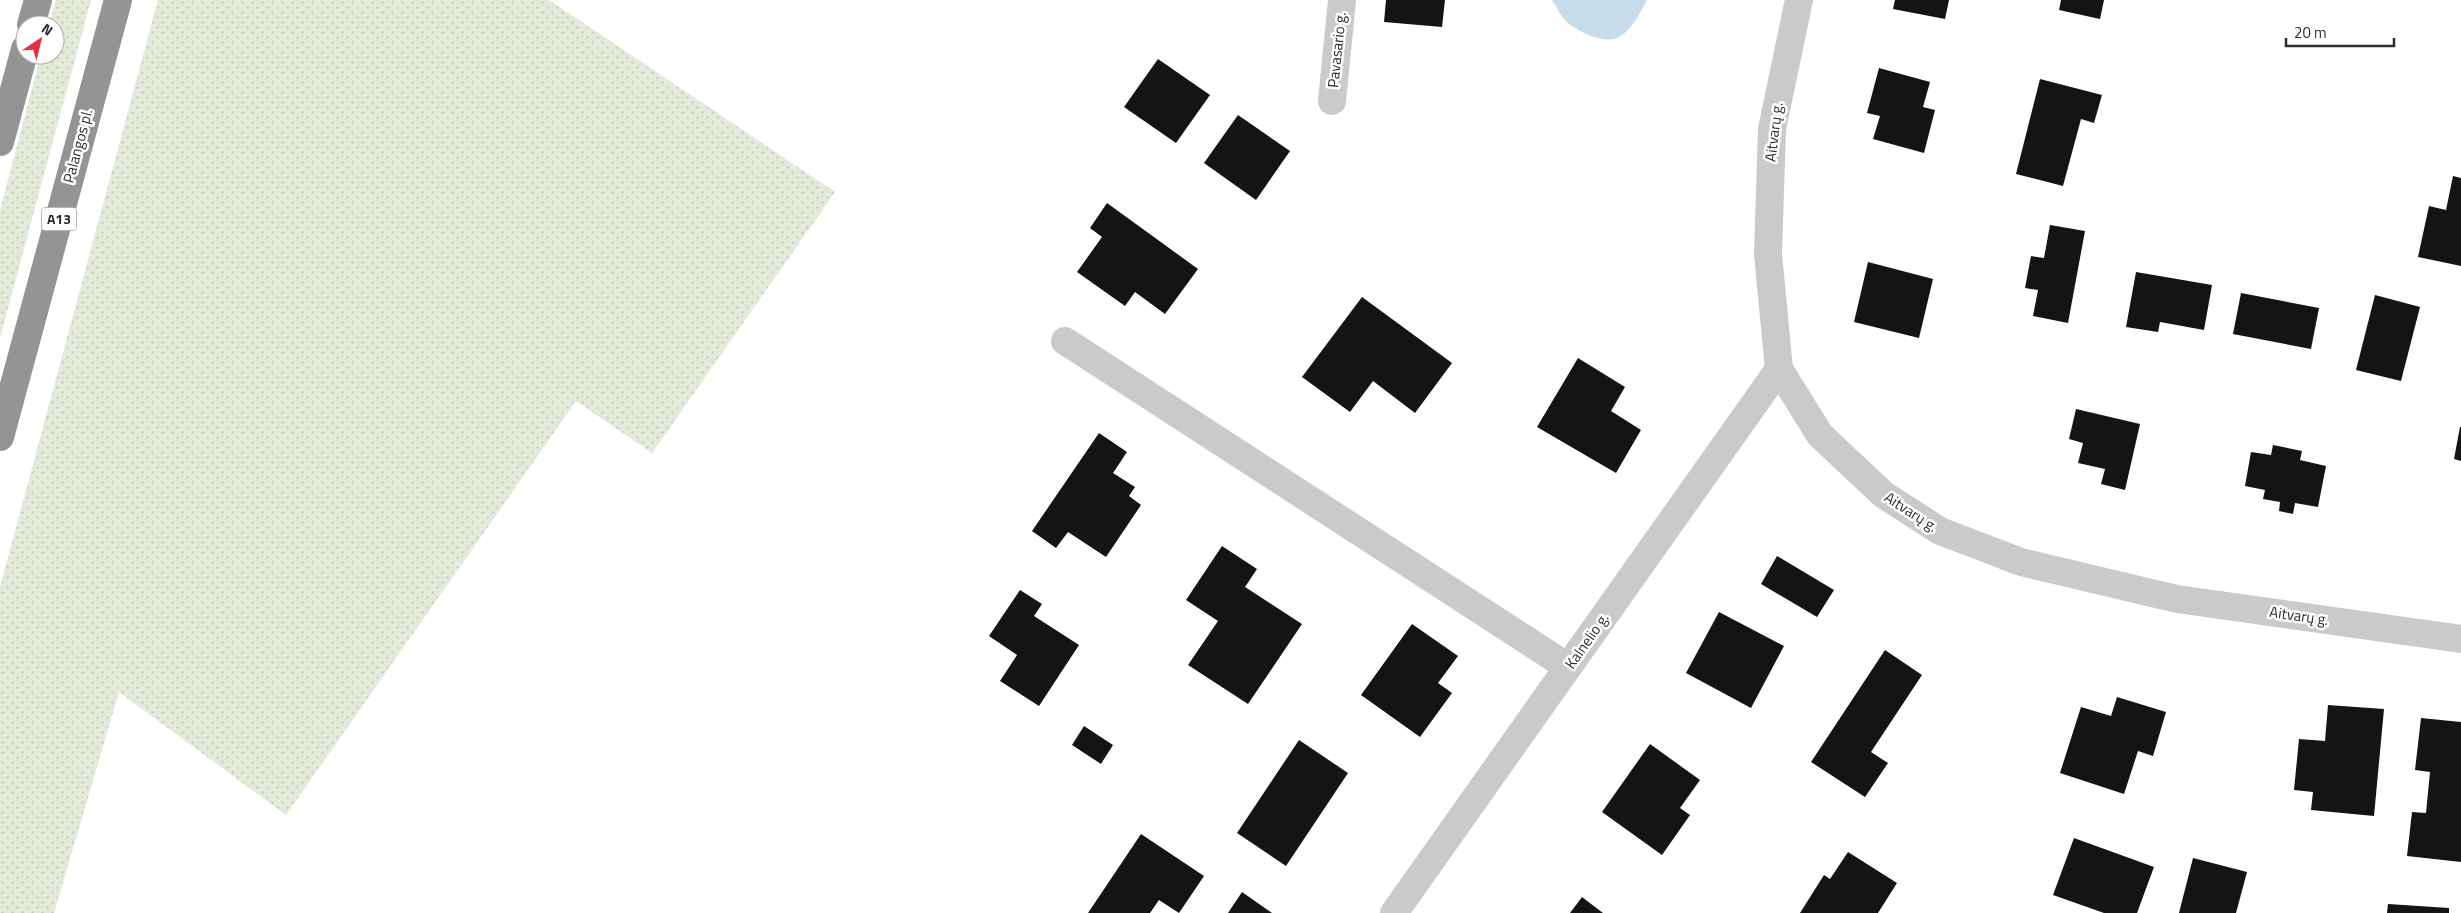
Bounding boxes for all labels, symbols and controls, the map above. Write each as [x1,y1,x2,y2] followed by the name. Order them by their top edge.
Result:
[1321,11,1352,89] street label: Pavasario g.
[15,15,65,65] north arrow
[2286,15,2394,47] scale bar
[38,18,58,40] text: N
[2294,21,2327,44] text: 20 m
[1758,101,1789,163] street label: Aitvarų g.
[57,106,98,185] street label: Palangos pl.
[42,208,76,230] road number: A13
[1880,486,1942,537] street label: Aitvarų g.
[2268,600,2330,631] street label: Aitvarų g.
[1559,608,1614,674] street label: Kalnelio g.

